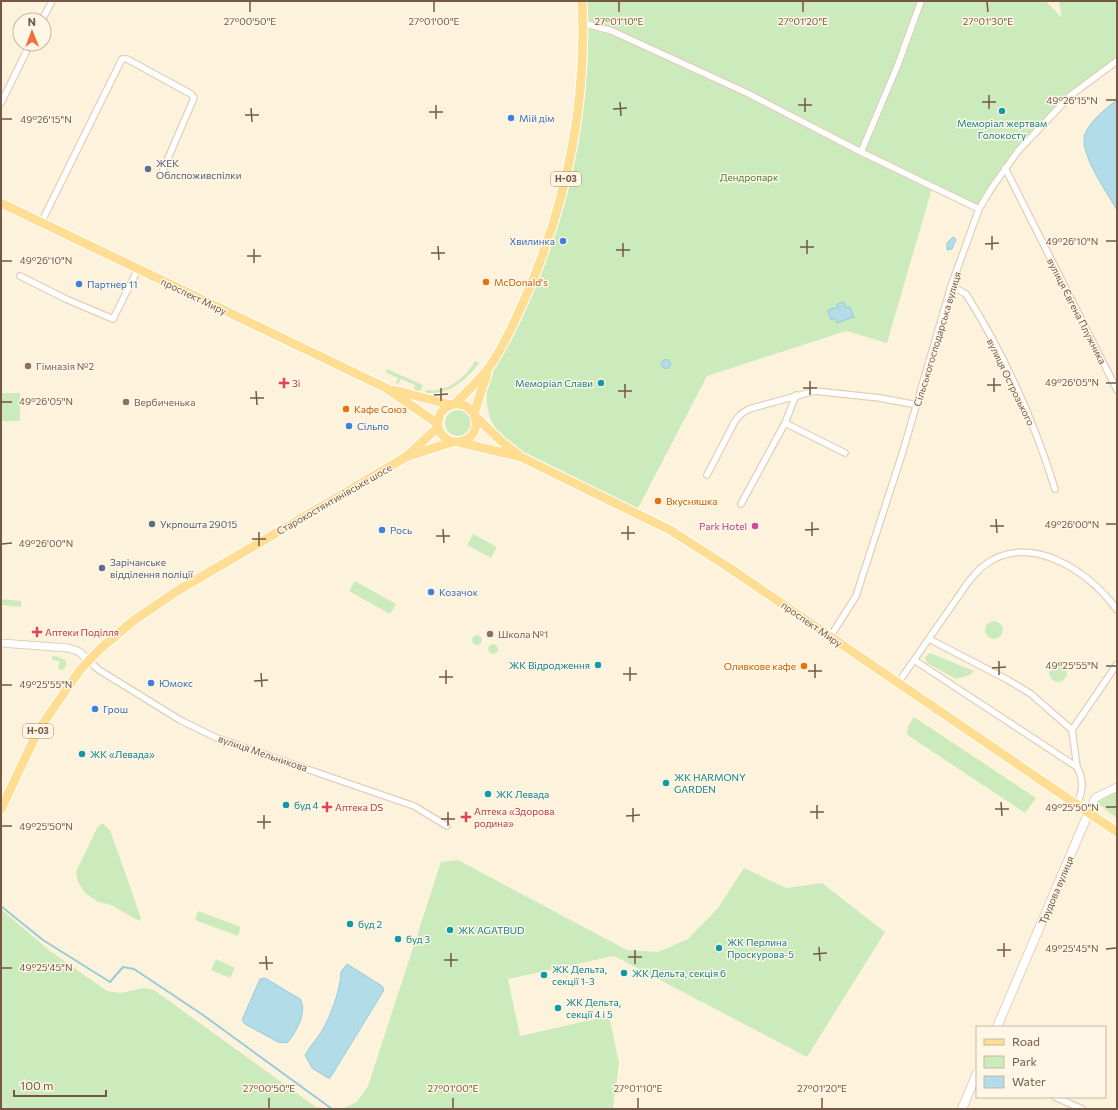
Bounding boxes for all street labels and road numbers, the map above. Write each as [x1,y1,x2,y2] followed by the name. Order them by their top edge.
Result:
[551,172,581,186] road number: Н-03
[1045,256,1109,366] street label: вулиця Євгена Плужника
[911,270,963,408] street label: Сільськогосподарська вулиця
[159,275,229,317] street label: проспект Миру
[985,336,1037,428] street label: вулиця Острозького
[274,461,394,537] street label: Старокостянтинівське шосе
[779,599,845,649] street label: проспект Миру
[23,724,53,738] road number: Н-03
[217,732,309,774] street label: вулиця Мельникова
[1036,854,1076,926] street label: Трудова вулиця

